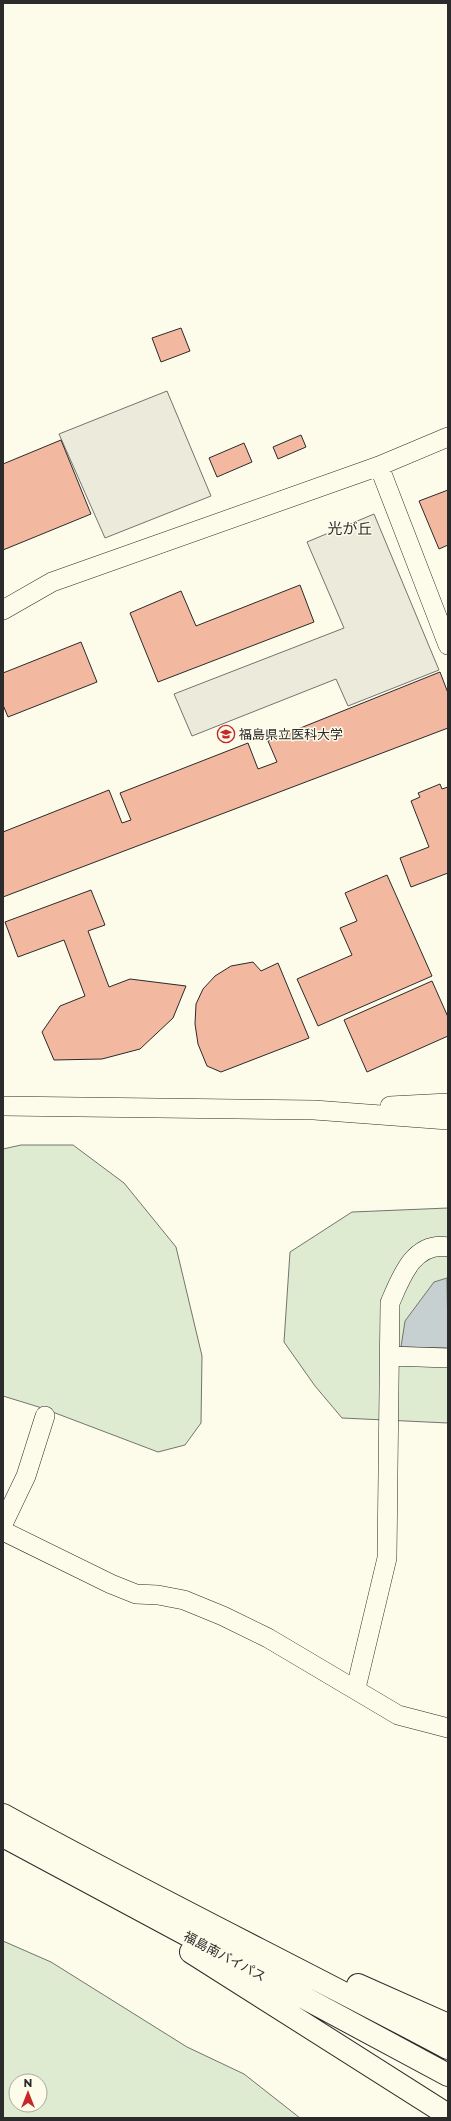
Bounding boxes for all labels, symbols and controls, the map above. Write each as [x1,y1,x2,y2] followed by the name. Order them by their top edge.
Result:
[327,519,373,538] district label: 光が丘
[216,724,236,744] school or university icon: 福島県立医科大学
[239,726,343,742] place label: 福島県立医科大学
[181,1928,269,1984] street label: 福島南バイパス
[8,2073,48,2113] north arrow
[24,2076,32,2090] text: N

